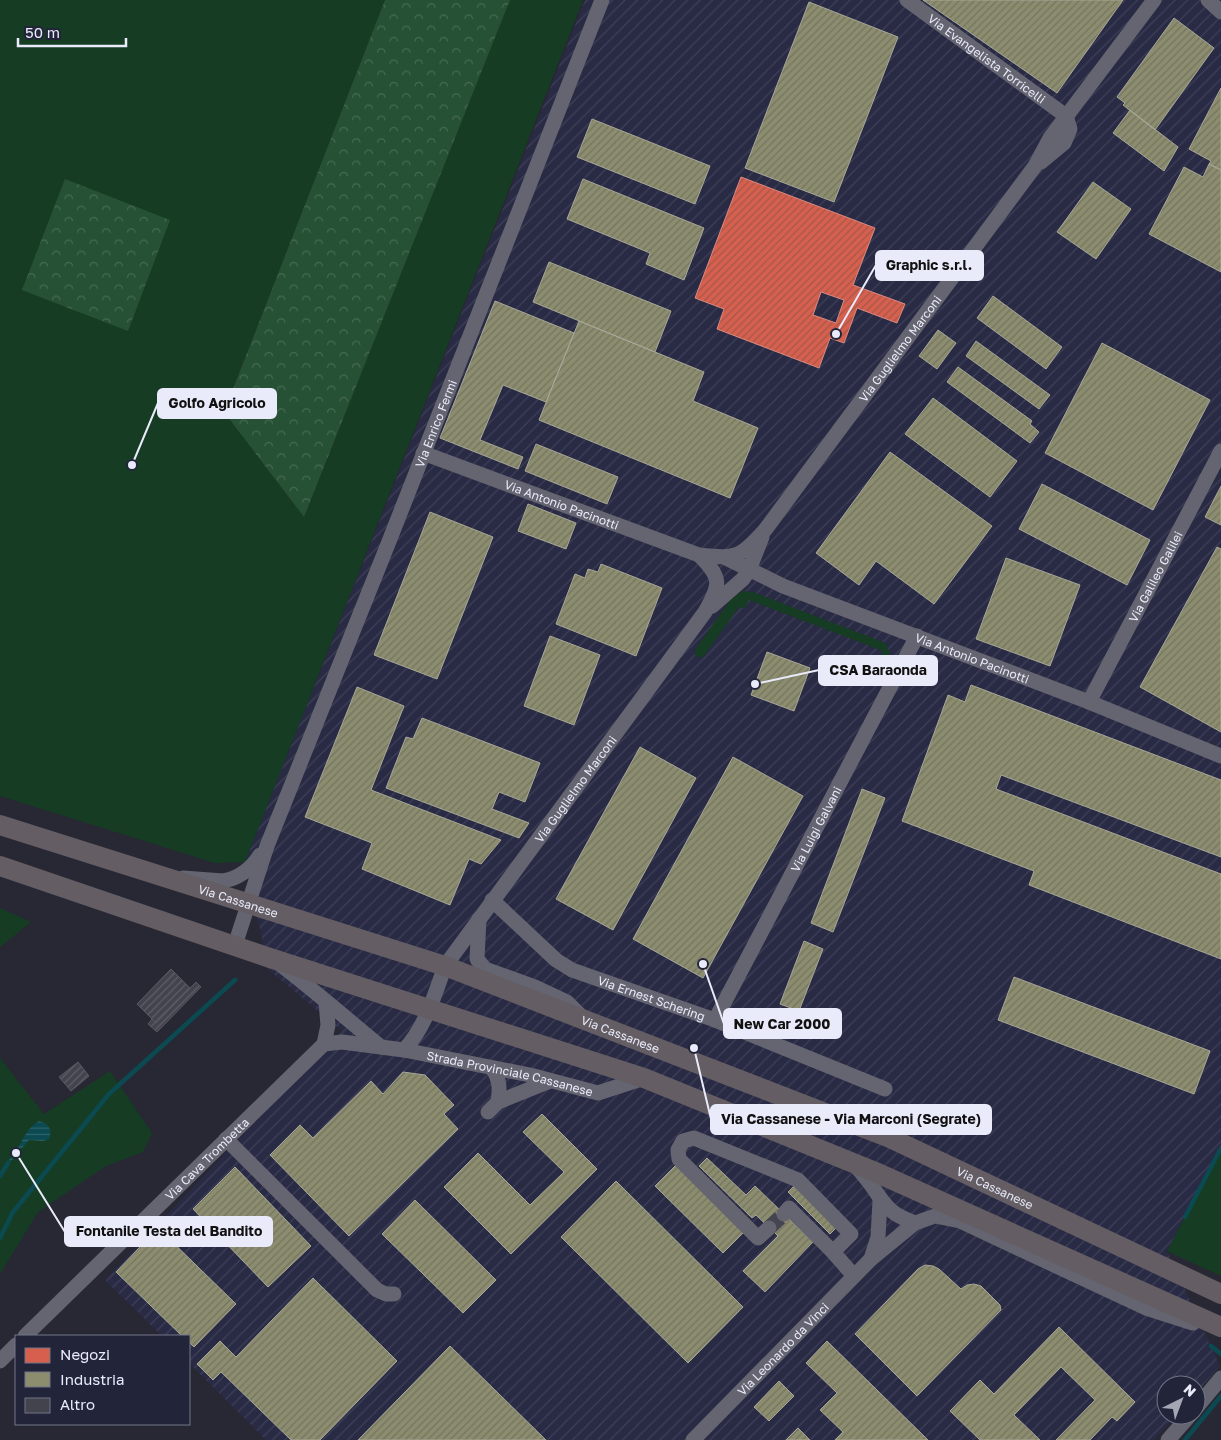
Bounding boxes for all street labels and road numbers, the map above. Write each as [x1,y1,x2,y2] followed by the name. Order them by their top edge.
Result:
[925,10,1049,106] street label: Via Evangelista Torricelli
[855,292,944,405] street label: Via Guglielmo Marconi
[411,377,459,469] street label: Via Enrico Fermi
[503,476,621,532] street label: Via Antonio Pacinotti
[1125,528,1185,624] street label: Via Galileo Galilei
[913,629,1031,686] street label: Via Antonio Pacinotti
[531,732,619,845] street label: Via Guglielmo Marconi
[787,784,844,874] street label: Via Luigi Galvani
[196,881,280,920] street label: Via Cassanese
[596,972,707,1024] street label: Via Ernest Schering
[579,1012,662,1056] street label: Via Cassanese
[425,1047,595,1099] street label: Strada Provinciale Cassanese
[162,1114,252,1203] street label: Via Cava Trombetta
[954,1163,1036,1212] street label: Via Cassanese
[734,1299,832,1398] street label: Via Leonardo da Vinci

